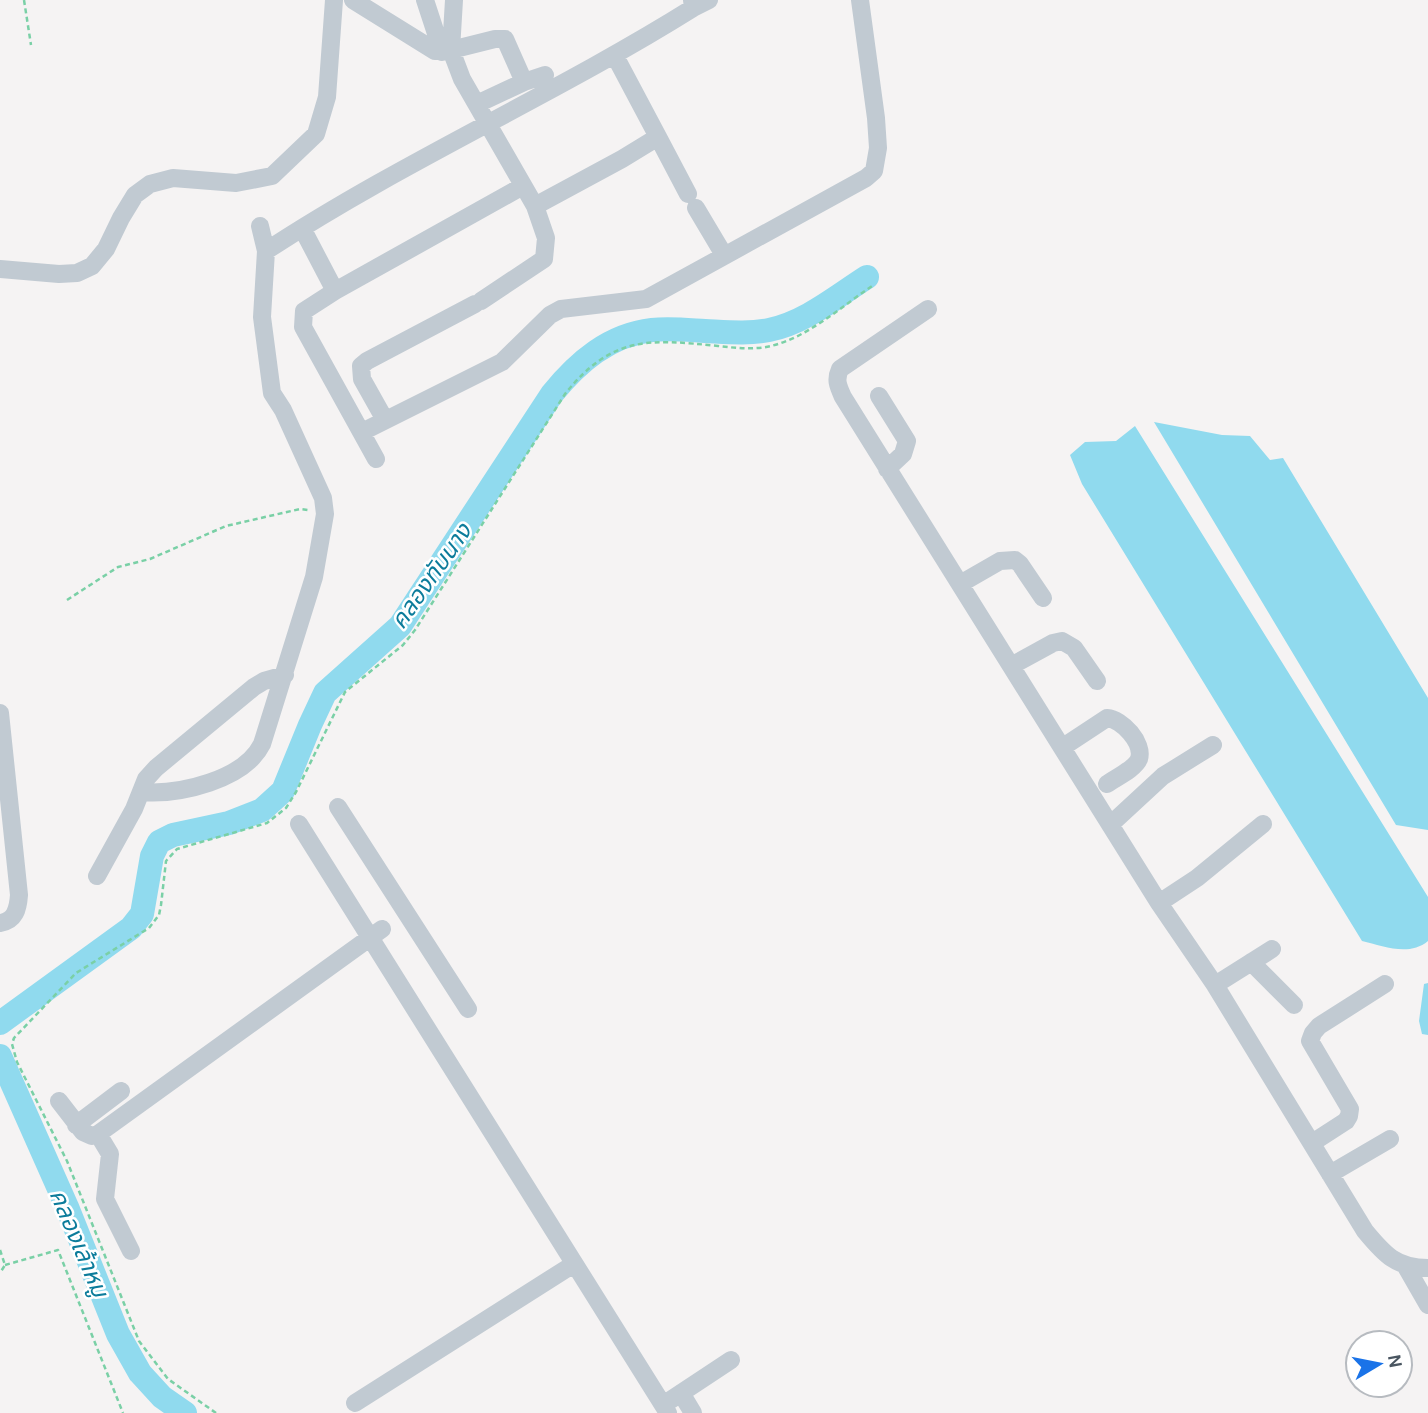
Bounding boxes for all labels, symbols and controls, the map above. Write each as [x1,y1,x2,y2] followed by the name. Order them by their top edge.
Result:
[385,517,478,634] water label: คลองทับนาง
[43,1185,115,1304] water label: คลองเล้าหมู
[1344,1329,1414,1399] north arrow
[1383,1353,1407,1370] text: N

